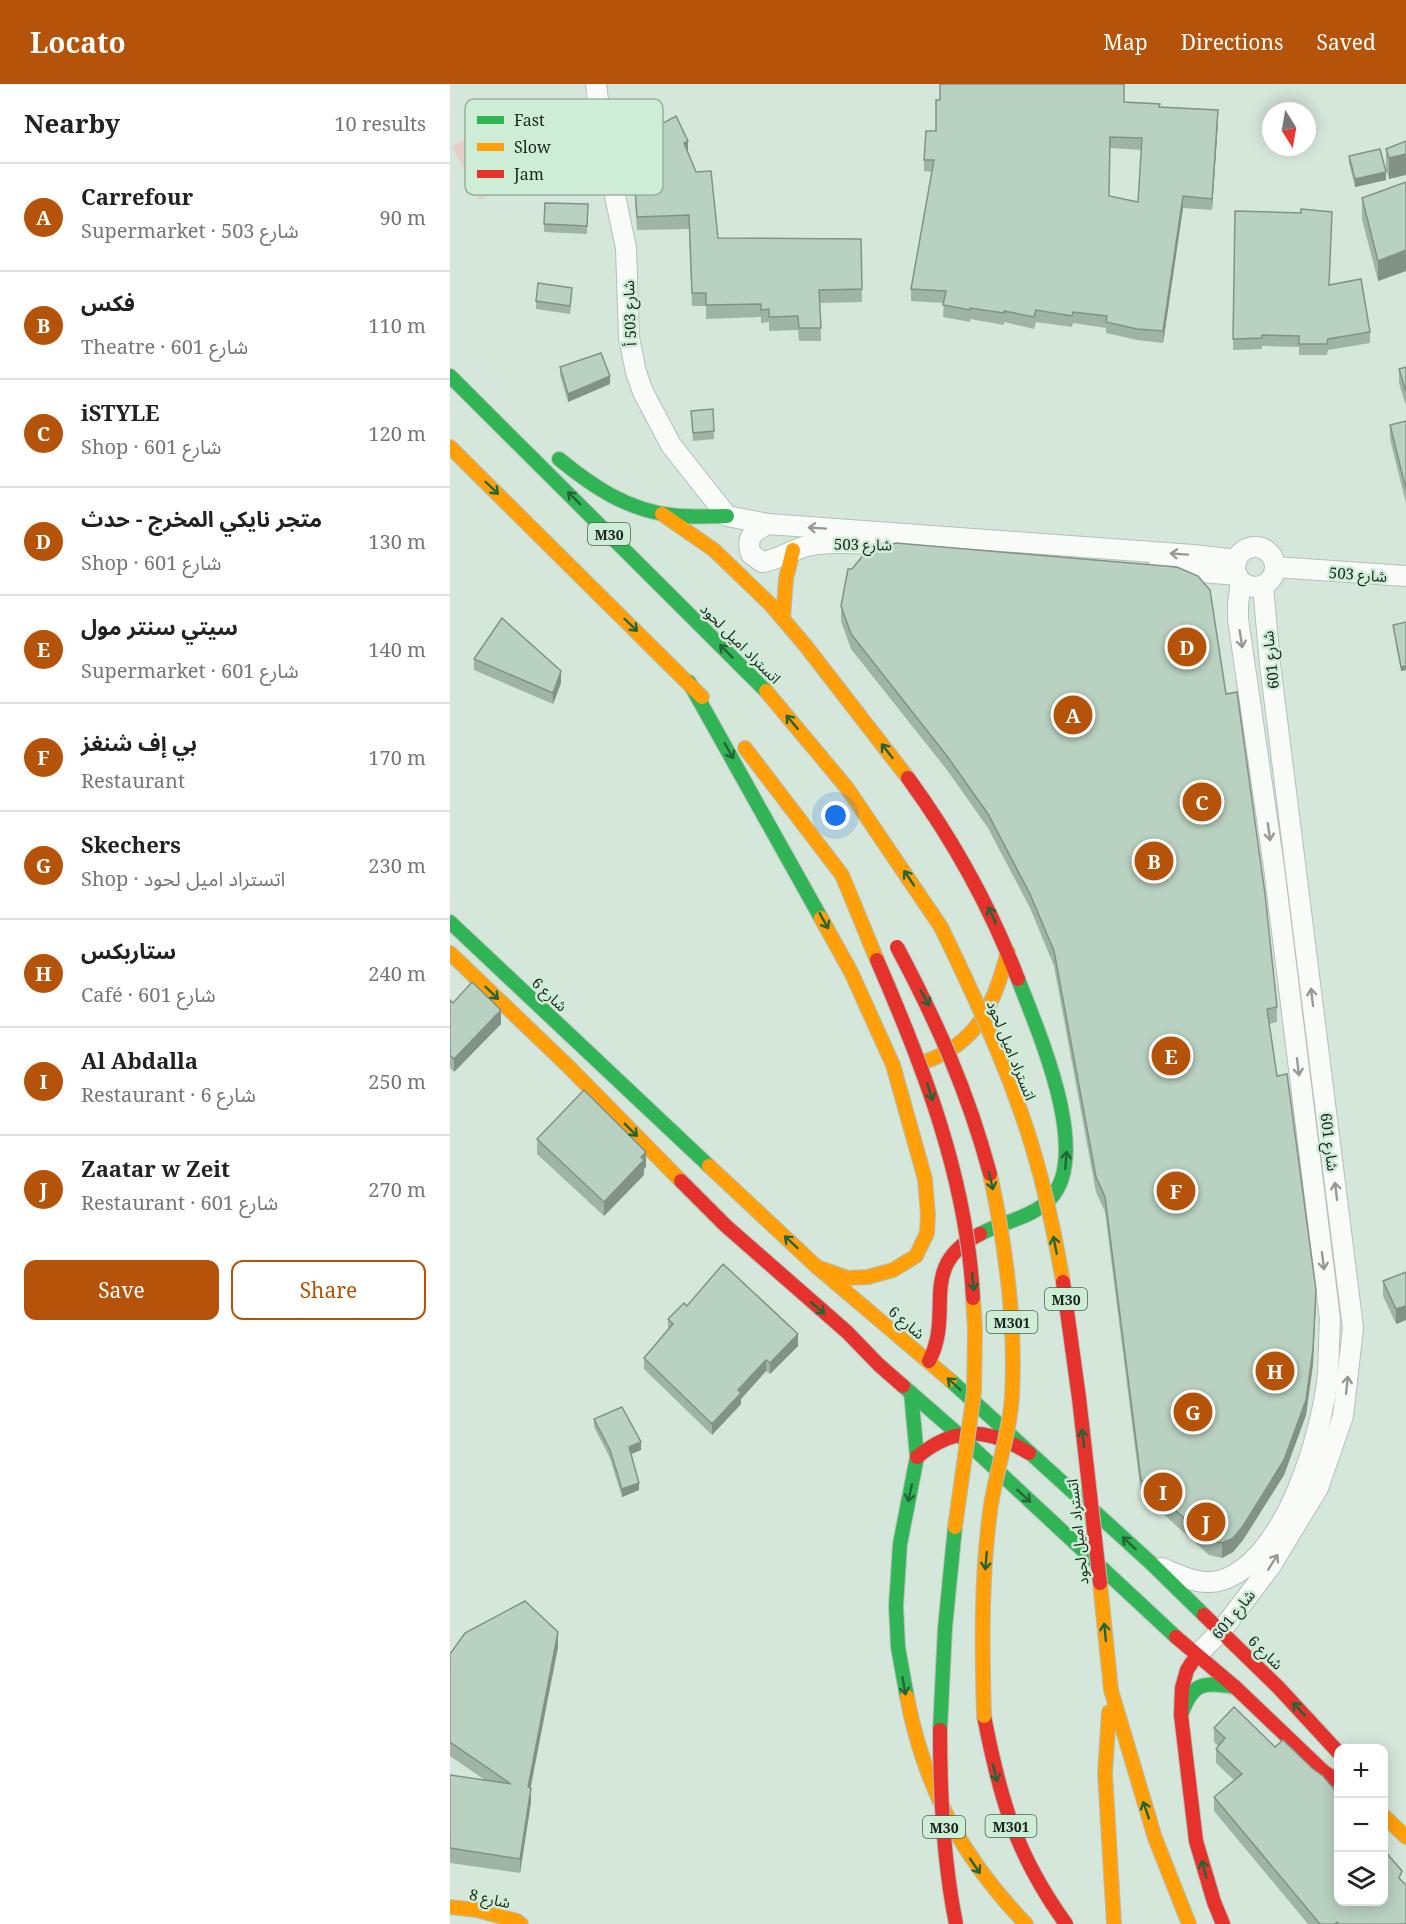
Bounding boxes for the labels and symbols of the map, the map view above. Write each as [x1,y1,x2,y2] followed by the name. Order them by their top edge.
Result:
[465,99,663,195] legend
[1262,102,1316,156] north arrow
[514,109,545,131] text: Fast
[514,136,551,158] text: Slow
[513,163,544,185] text: Jam
[618,279,643,346] street label: شارع 503 أ
[484,481,499,496] one-way arrow
[567,491,581,506] one-way arrow
[807,522,827,533] one-way arrow
[588,523,630,545] road number: M30
[834,533,893,558] street label: شارع 503
[1169,548,1189,559] one-way arrow
[1328,562,1388,589] street label: شارع 503
[696,598,786,688] street label: اتستراد اميل لحود
[624,618,639,632] one-way arrow
[1168,624,1206,670] pin: D
[1236,629,1247,649] one-way arrow
[1257,629,1286,690] street label: شارع 601
[719,644,734,659] one-way arrow
[1054,692,1092,738] pin: A
[785,715,799,730] one-way arrow
[723,742,735,759] one-way arrow
[880,744,893,760] one-way arrow
[1182,780,1221,824] pin: C
[821,801,850,830] your location
[1263,822,1274,842] one-way arrow
[1134,838,1174,884] pin: B
[902,870,915,887] one-way arrow
[986,906,998,924] one-way arrow
[819,912,830,930] one-way arrow
[526,973,572,1018] street label: شارع 6
[485,986,500,1001] one-way arrow
[1306,988,1317,1008] one-way arrow
[919,989,931,1006] one-way arrow
[983,997,1041,1103] street label: اتستراد اميل لحود
[1152,1034,1190,1078] pin: E
[1293,1057,1304,1077] one-way arrow
[926,1082,937,1101] one-way arrow
[1314,1112,1344,1173] street label: شارع 601
[624,1122,639,1137] one-way arrow
[1061,1151,1072,1170] one-way arrow
[1156,1168,1196,1214] pin: F
[986,1171,997,1190] one-way arrow
[1330,1182,1341,1201] one-way arrow
[783,1235,798,1249] one-way arrow
[1049,1235,1060,1255] one-way arrow
[1317,1250,1328,1270] one-way arrow
[968,1271,979,1291] one-way arrow
[1045,1288,1087,1310] road number: M30
[810,1301,826,1314] one-way arrow
[883,1301,930,1345] street label: شارع 6
[986,1311,1038,1333] road number: M301
[1256,1348,1294,1394] pin: H
[1342,1375,1353,1395] one-way arrow
[946,1377,961,1391] one-way arrow
[1174,1390,1212,1434] pin: G
[1078,1428,1089,1448] one-way arrow
[1144,1470,1182,1514] pin: I
[1062,1478,1092,1586] street label: اتستراد اميل لحود
[904,1482,915,1502] one-way arrow
[1016,1489,1031,1503] one-way arrow
[1186,1500,1226,1544] pin: J
[1122,1536,1137,1550] one-way arrow
[980,1551,991,1571] one-way arrow
[1266,1554,1279,1571] one-way arrow
[1207,1585,1262,1645] street label: شارع 601
[1099,1622,1110,1642] one-way arrow
[1242,1630,1288,1676] street label: شارع 6
[899,1676,910,1695] one-way arrow
[1292,1702,1306,1717] one-way arrow
[990,1763,1002,1782] one-way arrow
[1140,1802,1151,1820] one-way arrow
[986,1815,1036,1837] road number: M301
[923,1816,965,1838] road number: M30
[969,1857,981,1874] one-way arrow
[1198,1860,1209,1879] one-way arrow
[467,1884,513,1915] street label: شارع 8

